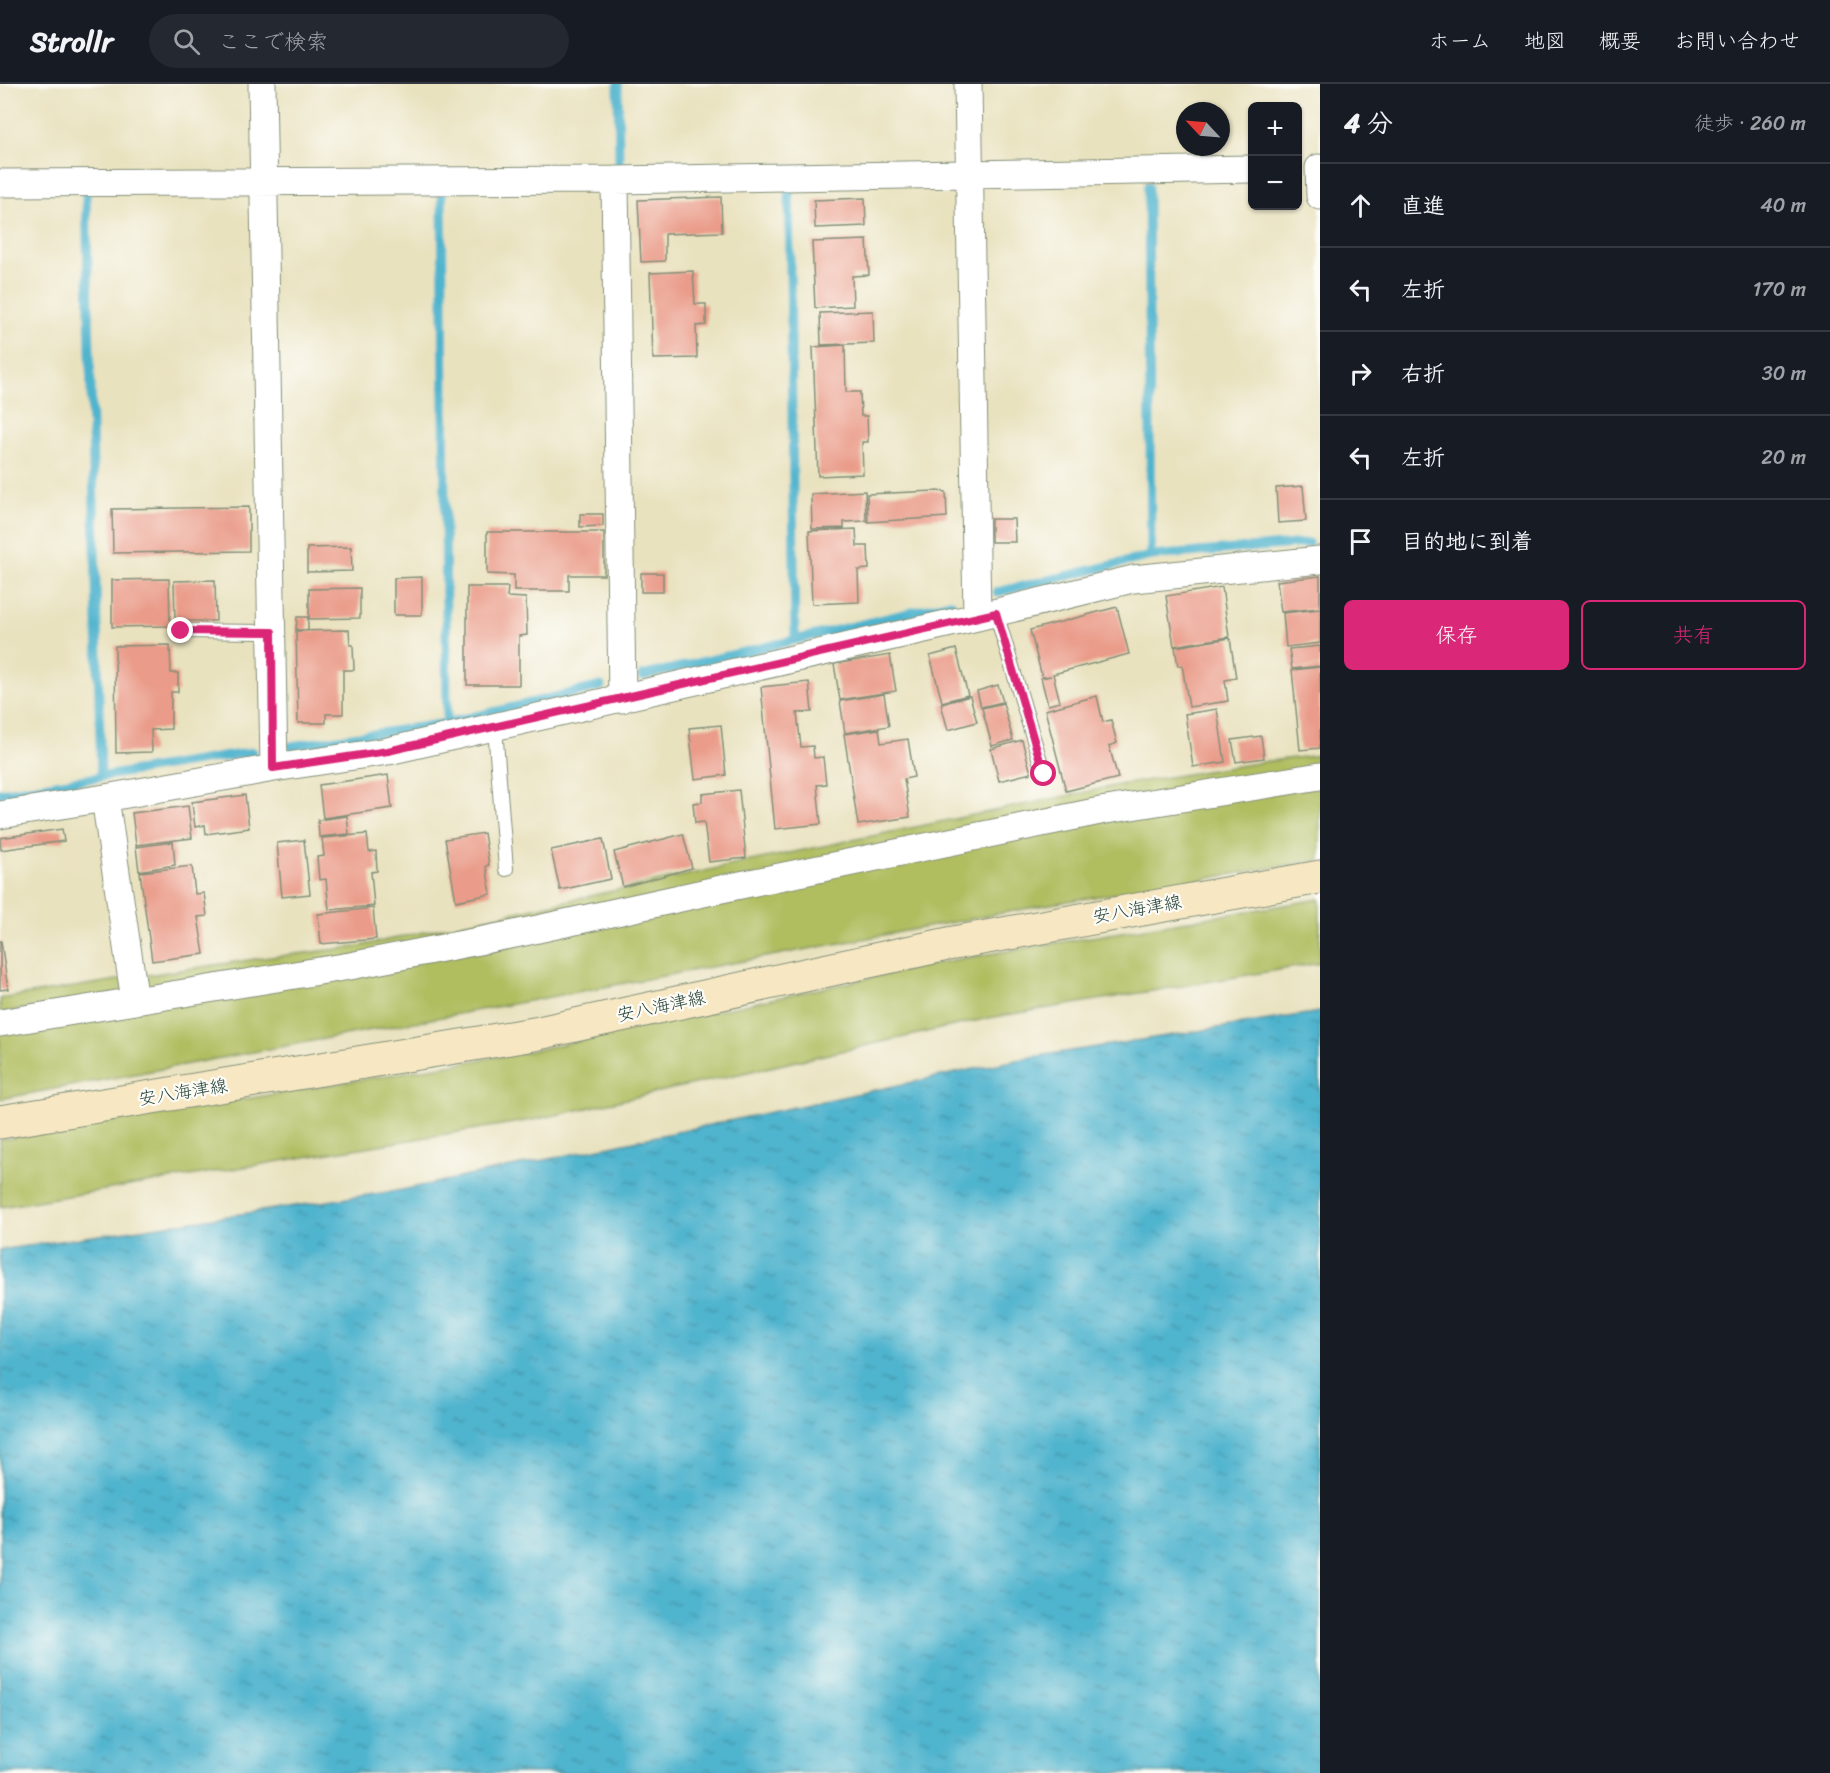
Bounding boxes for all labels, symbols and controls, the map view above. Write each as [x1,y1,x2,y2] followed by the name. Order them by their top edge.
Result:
[149,14,569,68] search box
[30,17,113,66] text: Strollr
[218,22,328,61] text: ここで検索
[1429,22,1491,60] text: ホーム
[1524,22,1566,60] text: 地図
[1599,22,1641,60] text: 概要
[1674,22,1800,60] text: お問い合わせ
[170,25,203,58] icon: search
[1344,100,1393,146] text: 4 分
[1176,102,1230,156] north arrow
[1248,102,1302,210] map controls
[1248,102,1302,156] button: +
[1694,106,1806,141] text: 徒歩 · 260 m
[1248,156,1302,210] button: −
[1401,186,1445,225] text: 直進
[1760,188,1806,223] text: 40 m
[1344,189,1377,222] icon: ahead
[1401,270,1445,309] text: 左折
[1753,272,1806,307] text: 170 m
[1344,273,1377,306] icon: left
[1401,354,1445,393] text: 右折
[1762,356,1806,391] text: 30 m
[1344,357,1377,390] icon: right
[1401,438,1445,477] text: 左折
[1761,440,1806,475] text: 20 m
[1344,441,1377,474] icon: left
[1401,522,1533,561] text: 目的地に到着
[1344,525,1377,558] icon: arrive
[1344,600,1569,670] button: 保存
[1581,600,1806,670] button: 共有
[167,617,193,643] route end
[1030,760,1056,786] route start
[1090,885,1184,933] street label: 安八海津線
[614,981,708,1031] street label: 安八海津線
[136,1069,230,1115] street label: 安八海津線

